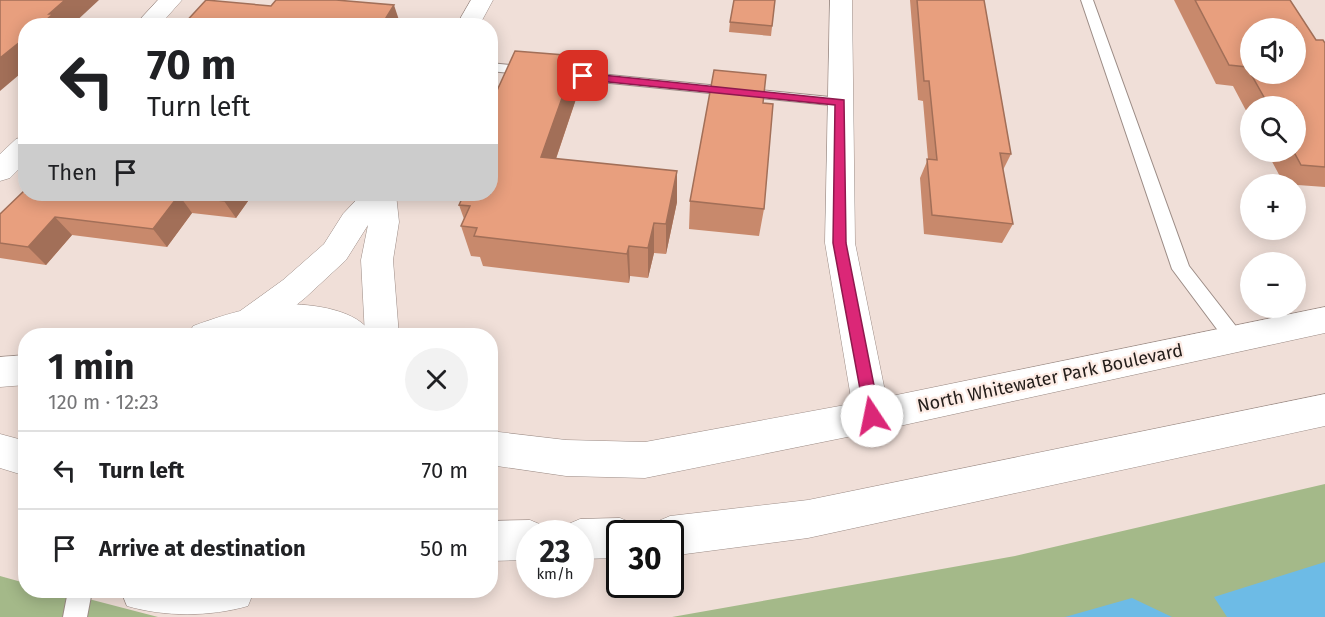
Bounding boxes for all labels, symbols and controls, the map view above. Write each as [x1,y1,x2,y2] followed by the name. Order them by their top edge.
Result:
[1240,18,1306,318] map controls
[1240,18,1306,84] button: sound
[147,40,236,90] text: 70 m
[48,42,126,120] icon: left
[557,50,608,101] pin
[566,59,599,92] icon: arrive
[147,91,250,123] text: Turn left
[1240,96,1306,162] button: search
[109,156,142,189] icon: arrive
[48,159,97,186] text: Then
[1240,174,1306,240] button: +
[1240,252,1306,318] button: −
[915,339,1185,417] street label: North Whitewater Park Boulevard
[48,345,135,389] text: 1 min
[405,348,468,411] button: close
[840,384,904,448] position arrow
[48,390,159,414] text: 120 m · 12:23
[48,454,81,487] icon: left
[99,457,184,484] text: Turn left
[422,457,468,484] text: 70 m
[606,520,684,598] speed limit sign: 30
[48,532,81,565] icon: arrive
[540,534,570,570] text: 23
[99,535,306,562] text: Arrive at destination
[420,535,468,562] text: 50 m
[536,565,574,583] text: km/h

